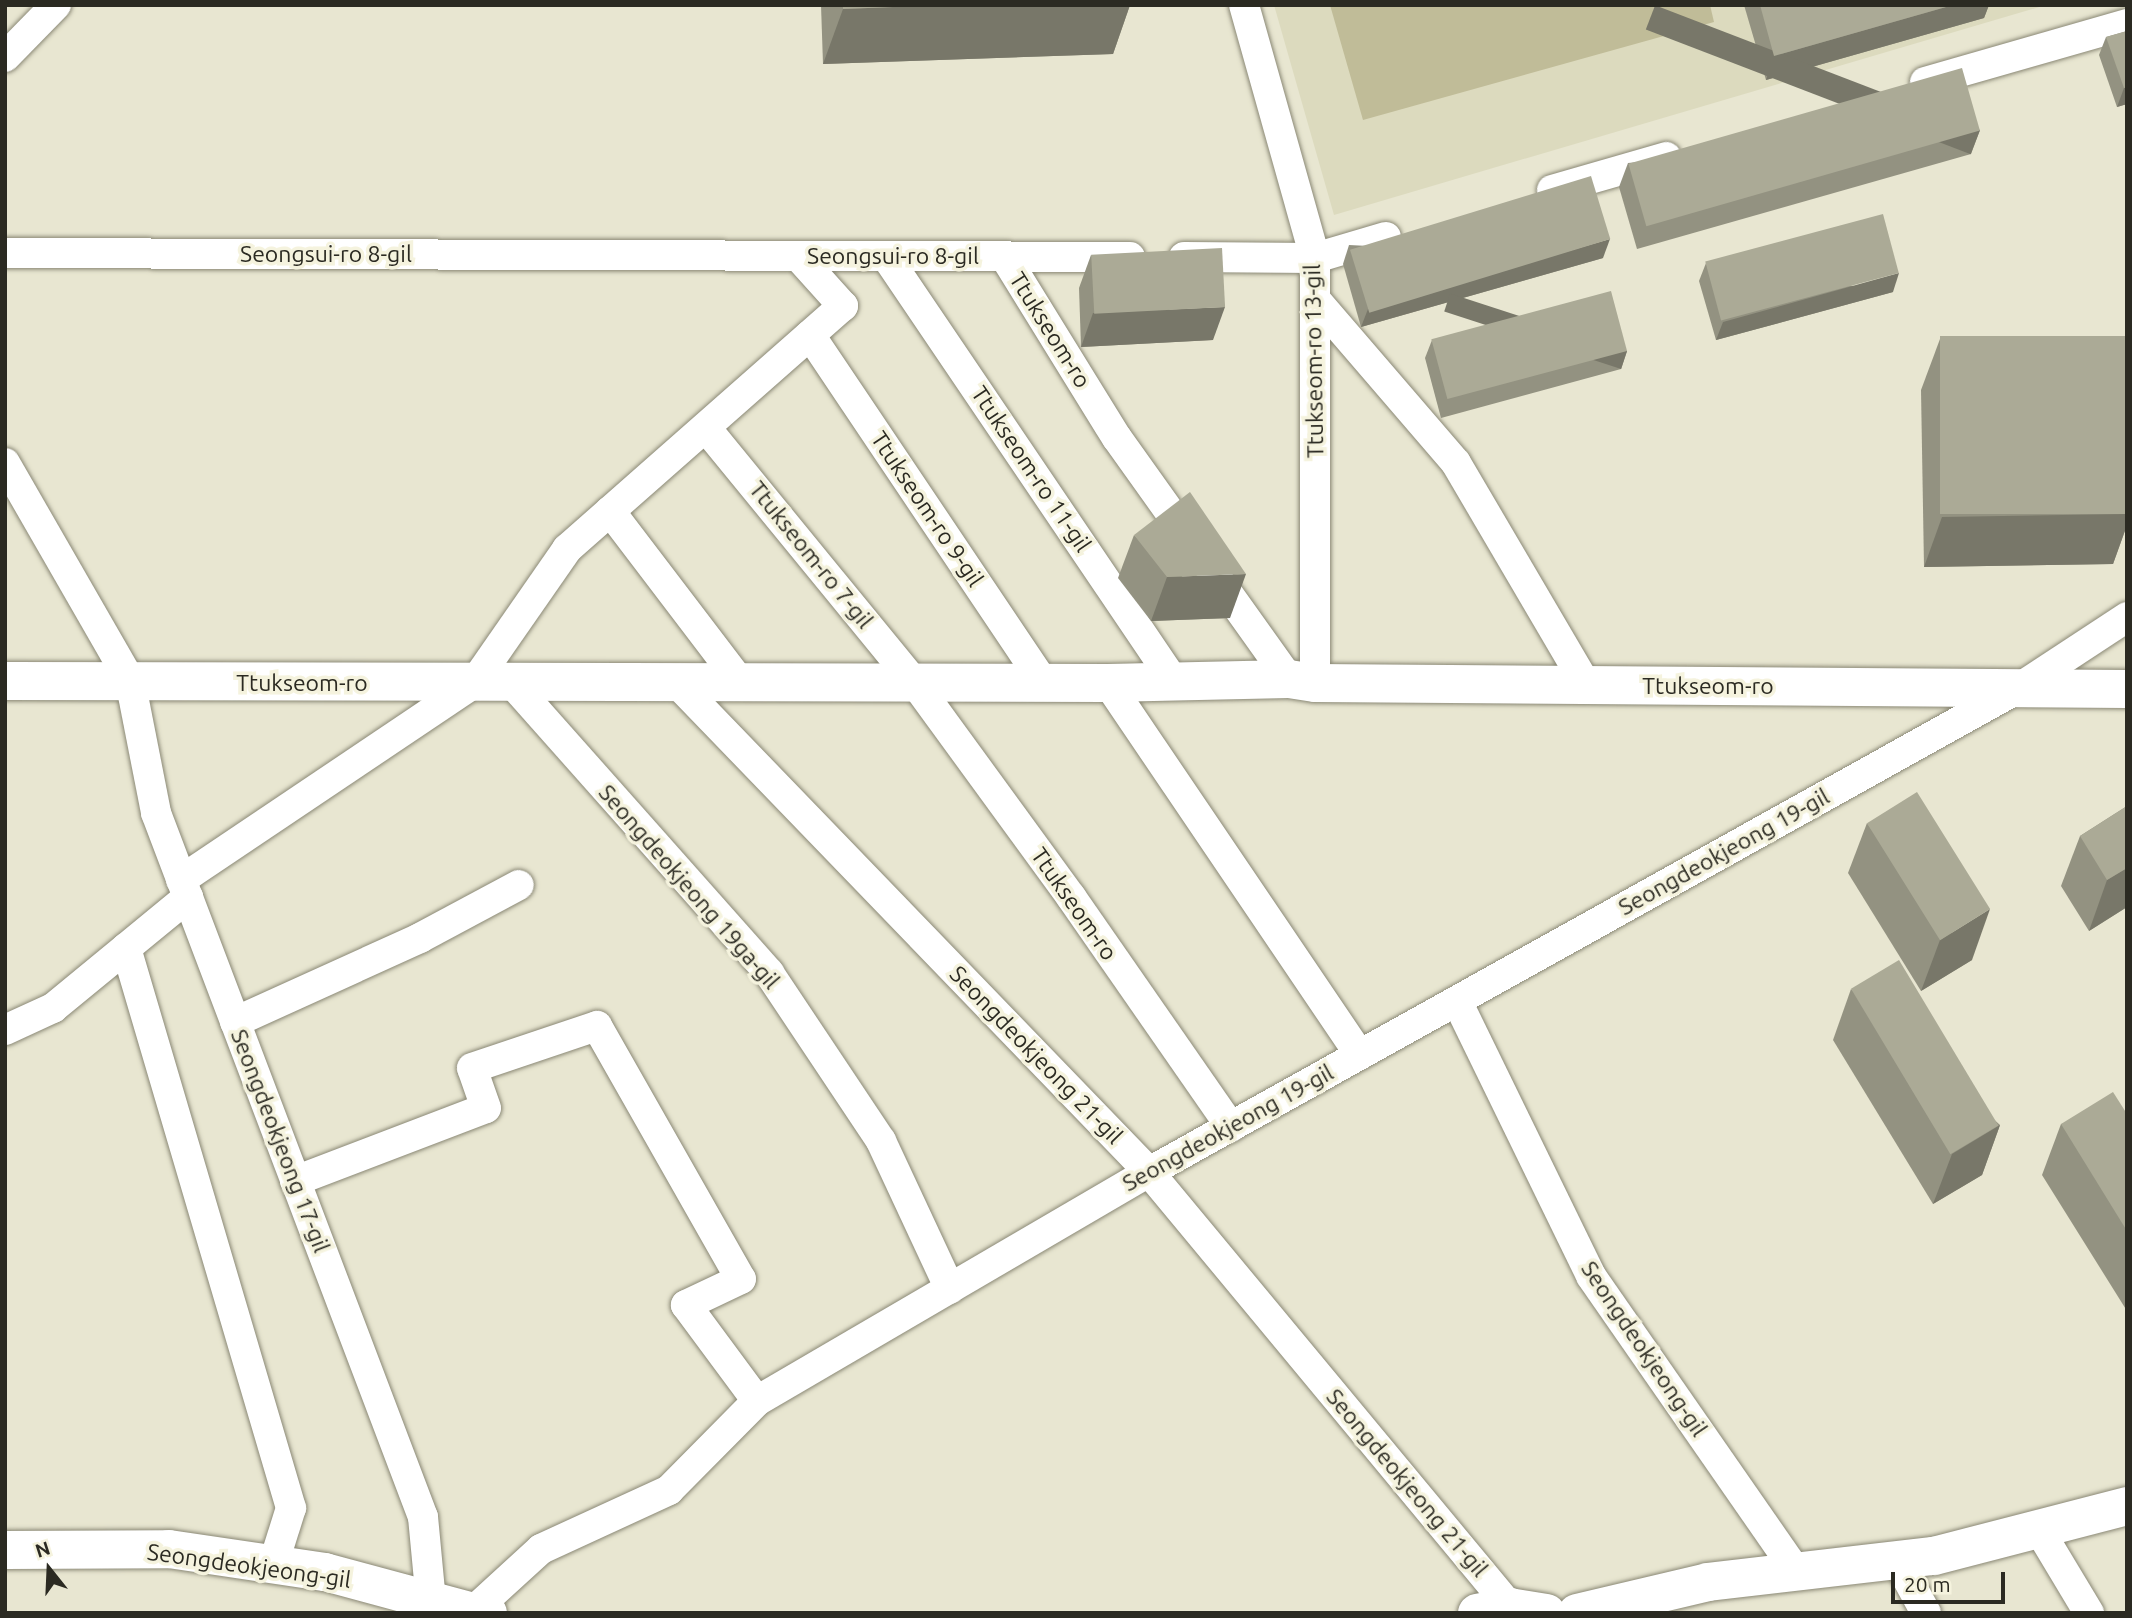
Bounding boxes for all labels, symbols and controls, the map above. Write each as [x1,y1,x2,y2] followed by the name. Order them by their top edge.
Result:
[240,240,412,268] street label: Seongsui-ro 8-gil
[807,242,979,270] street label: Seongsui-ro 8-gil
[1299,264,1329,458] street label: Ttukseom-ro 13-gil
[1003,267,1097,393] street label: Ttukseom-ro
[965,381,1097,557] street label: Ttukseom-ro 11-gil
[865,426,989,592] street label: Ttukseom-ro 9-gil
[743,476,879,634] street label: Ttukseom-ro 7-gil
[236,669,368,697] street label: Ttukseom-ro
[1642,672,1774,700] street label: Ttukseom-ro
[593,779,785,995] street label: Seongdeokjeong 19ga-gil
[1614,783,1834,921] street label: Seongdeokjeong 19-gil
[1025,842,1123,966] street label: Ttukseom-ro
[944,960,1128,1150] street label: Seongdeokjeong 21-gil
[225,1026,335,1256] street label: Seongdeokjeong 17-gil
[1118,1059,1338,1197] street label: Seongdeokjeong 19-gil
[1575,1256,1713,1442] street label: Seongdeokjeong-gil
[1320,1384,1494,1582] street label: Seongdeokjeong 21-gil
[14,1534,84,1604] north arrow
[32,1536,53,1562] text: N
[145,1538,353,1594] street label: Seongdeokjeong-gil
[1894,1558,2008,1602] scale bar
[1904,1572,1951,1596] text: 20 m

